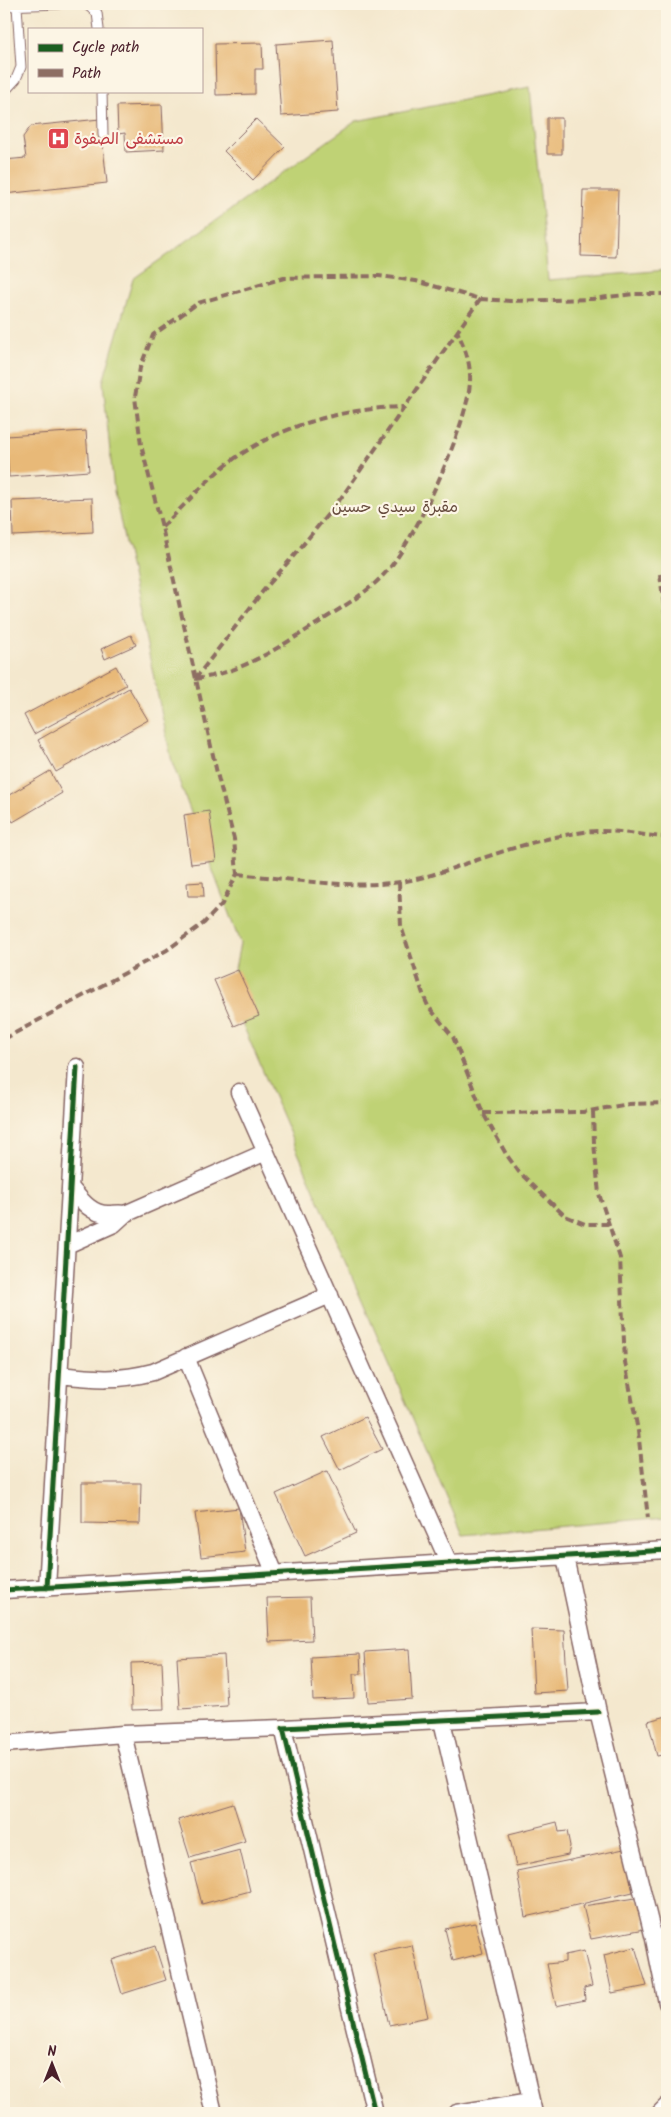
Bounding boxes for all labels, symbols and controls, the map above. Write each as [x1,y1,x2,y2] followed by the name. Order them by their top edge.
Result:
[28,28,202,92] legend
[72,36,139,60] text: Cycle path
[72,62,101,86] text: Path
[46,127,70,151] hospital icon: مستشفى الصفوة
[74,127,184,152] place label: مستشفى الصفوة
[332,495,458,520] park label: مقبرة سيدي حسين
[28,2040,78,2090] north arrow
[48,2041,57,2063] text: N

